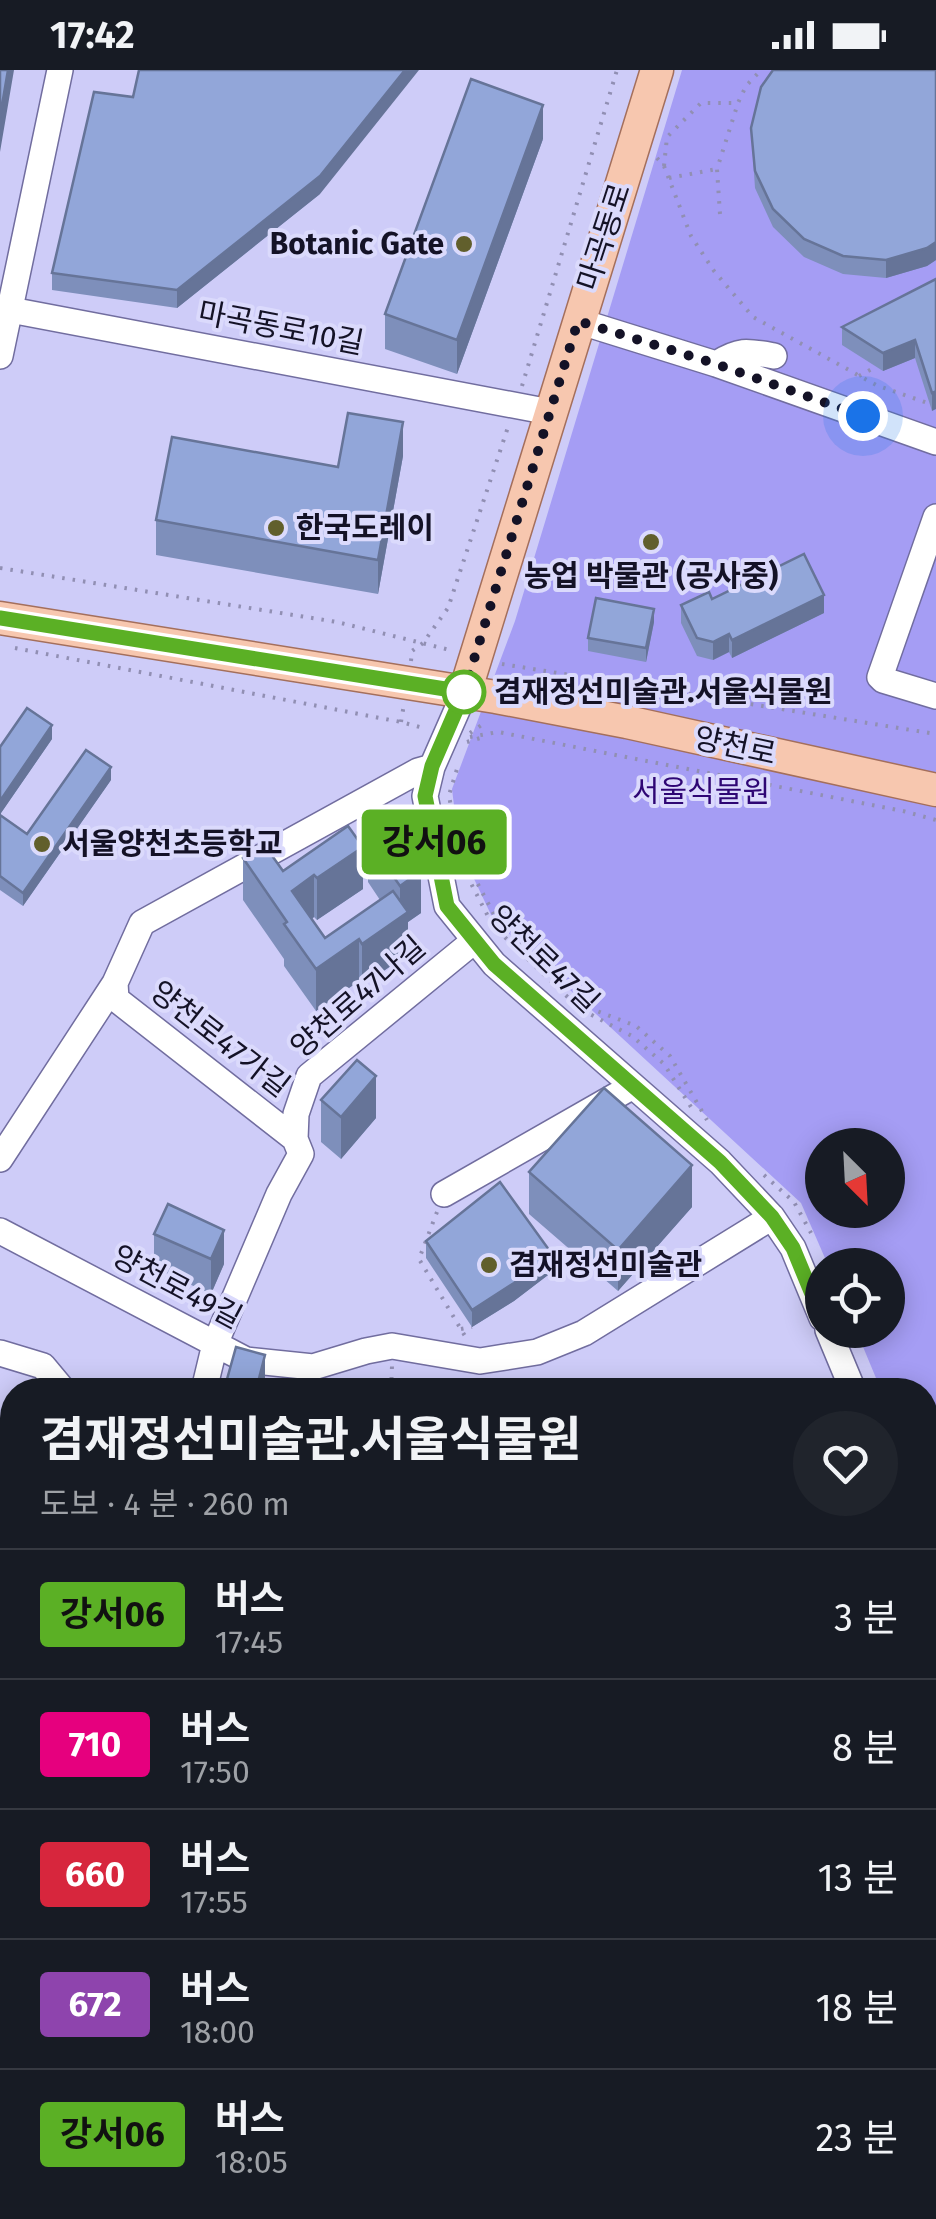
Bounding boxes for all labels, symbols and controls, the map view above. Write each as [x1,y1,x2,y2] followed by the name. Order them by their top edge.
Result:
[50,12,135,58] text: 17:42
[570,179,638,295] street label: 마곡동로
[270,226,444,262] place label: Botanic Gate
[453,233,475,255] marker: Botanic Gate
[195,294,367,362] street label: 마곡동로10길
[838,391,888,441] your location
[296,510,434,546] place label: 한국도레이
[265,517,287,539] marker: 한국도레이
[640,531,662,553] marker: 농업 박물관 (공사중)
[524,558,779,594] place label: 농업 박물관 (공사중)
[443,671,485,713] marker: 겸재정선미술관.서울식물원
[494,674,832,710] place label: 겸재정선미술관.서울식물원
[691,720,779,772] street label: 양천로
[632,774,770,810] park label: 서울식물원
[364,810,504,874] line badge: 강서06
[382,821,486,863] text: 강서06
[62,826,283,862] place label: 서울양천초등학교
[31,833,53,855] marker: 서울양천초등학교
[482,898,606,1020] street label: 양천로47길
[283,929,433,1065] street label: 양천로47나길
[143,974,297,1104] street label: 양천로47가길
[805,1128,905,1228] north arrow
[805,1128,905,1348] map controls
[106,1238,248,1336] street label: 양천로49길
[509,1247,702,1283] place label: 겸재정선미술관
[805,1248,905,1348] button: locate
[478,1254,500,1276] marker: 겸재정선미술관
[40,1411,581,1469] text: 겸재정선미술관.서울식물원
[793,1411,898,1516] button: heart
[40,1485,290,1523] text: 도보 · 4 분 · 260 m
[215,1576,285,1622] text: 버스
[60,1593,165,1635] text: 강서06
[834,1595,898,1641] text: 3 분
[215,1623,283,1661] text: 17:45
[180,1706,250,1752] text: 버스
[69,1723,121,1765] text: 710
[832,1725,898,1771] text: 8 분
[180,1753,250,1791] text: 17:50
[180,1836,250,1882] text: 버스
[65,1853,125,1895] text: 660
[818,1855,898,1901] text: 13 분
[180,1883,248,1921] text: 17:55
[180,1966,250,2012] text: 버스
[68,1983,122,2025] text: 672
[816,1985,898,2031] text: 18 분
[180,2013,255,2051] text: 18:00
[215,2096,285,2142] text: 버스
[60,2113,165,2155] text: 강서06
[815,2115,898,2161] text: 23 분
[215,2143,288,2181] text: 18:05

